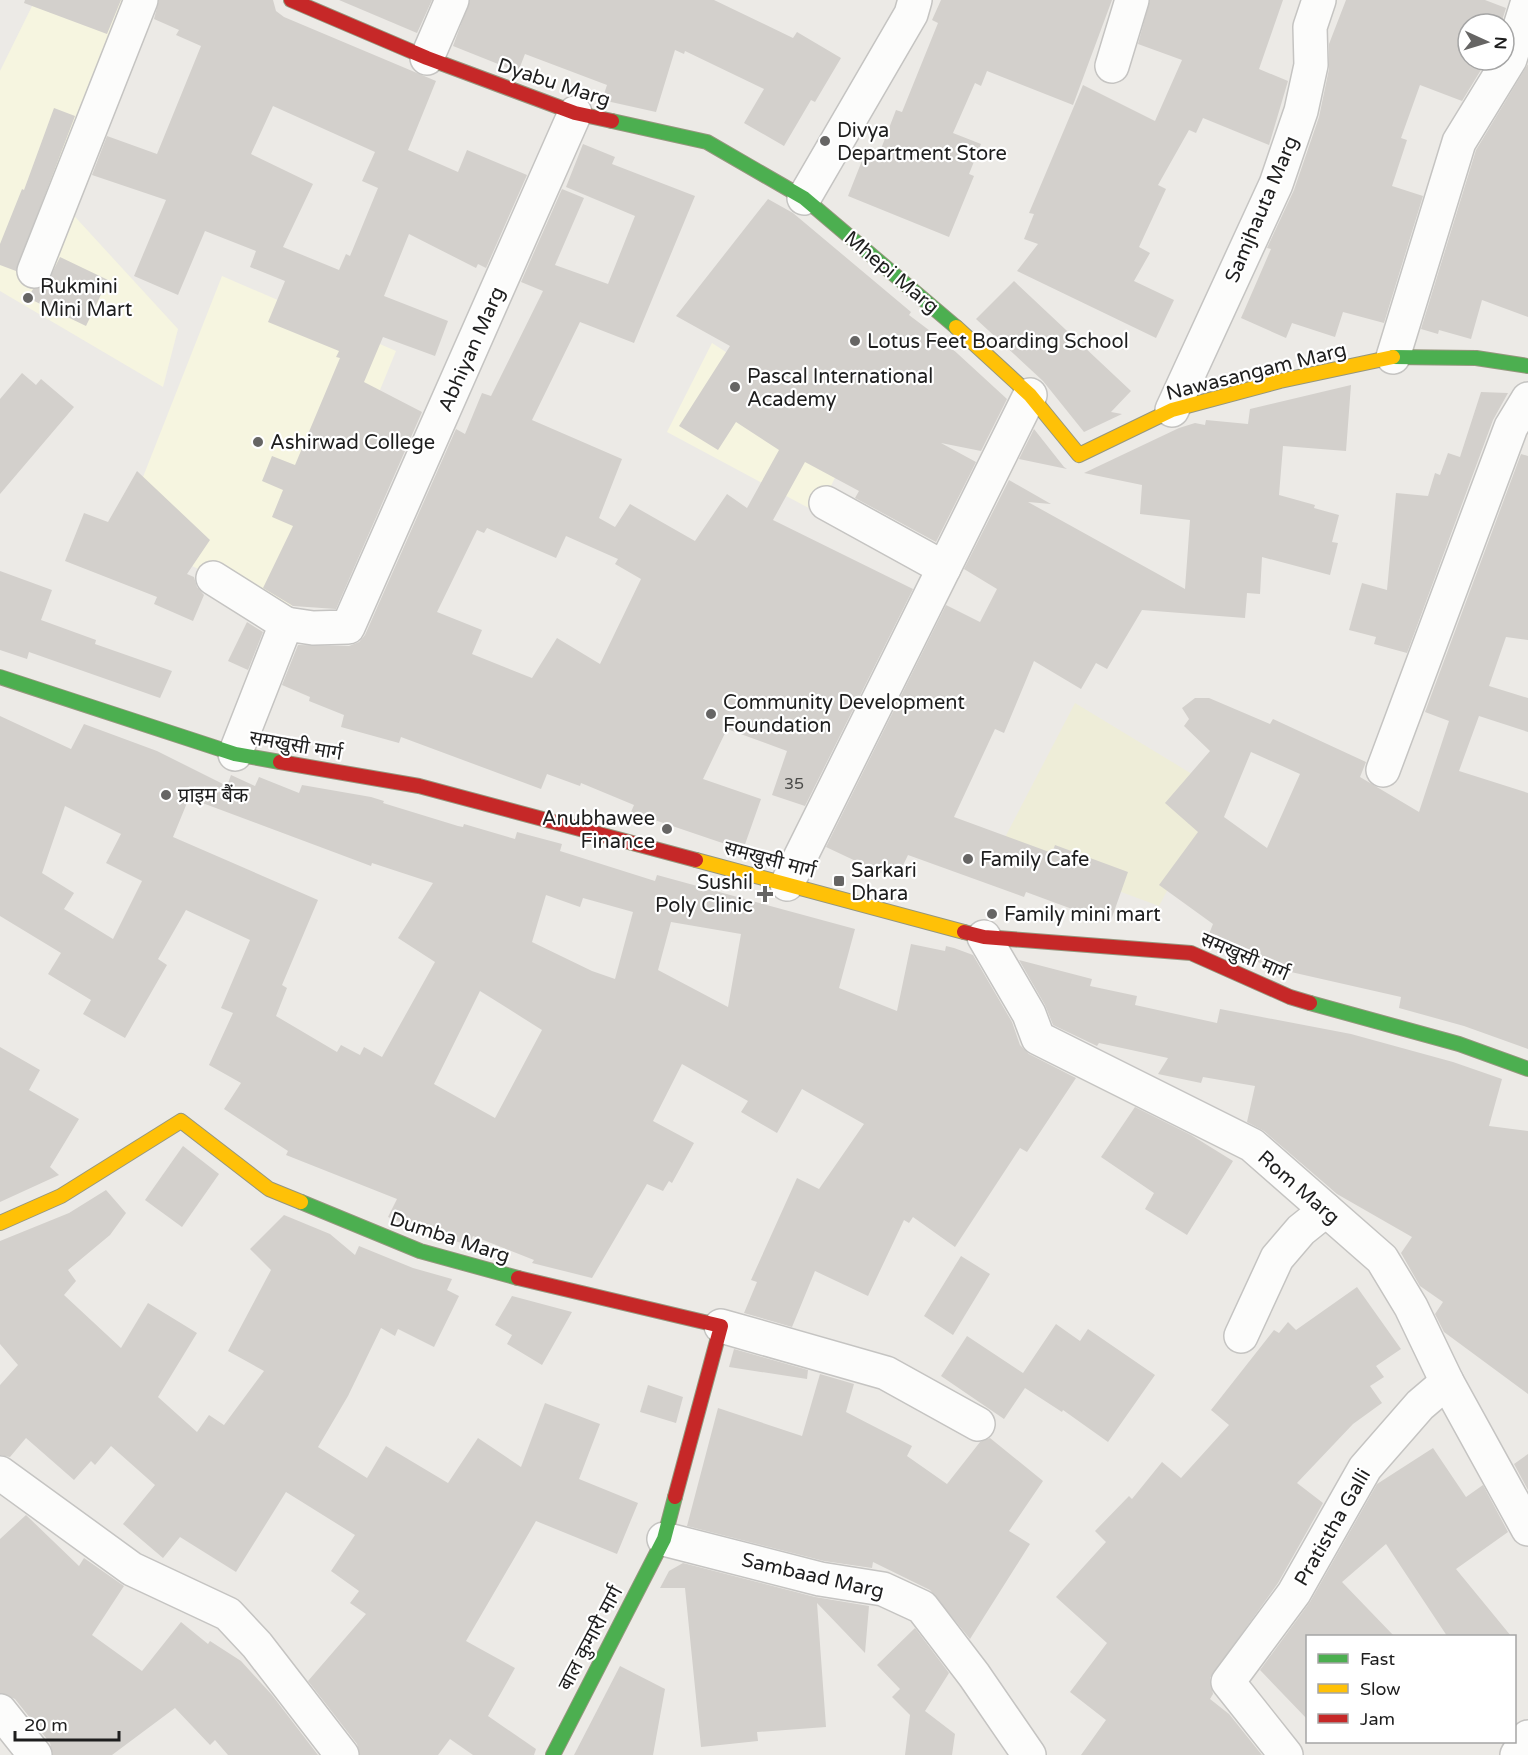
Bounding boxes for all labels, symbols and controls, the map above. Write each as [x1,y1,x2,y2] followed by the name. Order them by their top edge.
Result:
[1456,12,1516,72] north arrow
[1490,36,1510,50] text: N
[494,53,613,113] street label: Dyabu Marg
[837,119,1007,166] place label: Divya Department Store
[1220,132,1304,286] street label: Samjhauta Marg
[818,134,832,148] marker: Divya Department Store
[839,226,943,319] street label: Mhepi Marg
[40,275,133,322] place label: Rukmini Mini Mart
[434,283,510,416] street label: Abhiyan Marg
[21,291,35,305] marker: Rukmini Mini Mart
[867,330,1129,354] place label: Lotus Feet Boarding School
[848,334,862,348] marker: Lotus Feet Boarding School
[1164,338,1349,406] street label: Nawasangam Marg
[747,365,933,412] place label: Pascal International Academy
[728,380,742,394] marker: Pascal International Academy
[270,431,435,455] place label: Ashirwad College
[251,435,265,449] marker: Ashirwad College
[723,691,965,738] place label: Community Development Foundation
[704,707,718,721] marker: Community Development Foundation
[247,725,345,766] street label: समखुसी मार्ग
[784,774,804,794] house number: 35
[178,784,249,808] place label: प्राइम बैंक
[159,788,173,802] marker: प्राइम बैंक
[542,807,655,854] place label: Anubhawee Finance
[660,822,674,836] marker: Anubhawee Finance
[721,835,820,884] street label: समखुसी मार्ग
[980,848,1089,872] place label: Family Cafe
[961,852,975,866] marker: Family Cafe
[851,859,917,906] place label: Sarkari Dhara
[655,871,753,918] place label: Sushil Poly Clinic
[832,874,846,888] marker: Sarkari Dhara
[758,887,772,901] marker: Sushil Poly Clinic
[1004,903,1161,927] place label: Family mini mart
[985,907,999,921] marker: Family mini mart
[1197,927,1294,987] street label: समखुसी मार्ग
[1253,1146,1344,1230] street label: Rom Marg
[387,1207,513,1269] street label: Dumba Marg
[1290,1464,1376,1591] street label: Pratistha Galli
[739,1548,886,1604] street label: Sambaad Marg
[552,1581,629,1695] street label: बाल कुमारी मार्ग
[1306,1635,1516,1743] legend
[1360,1648,1395,1670] text: Fast
[1360,1678,1401,1700] text: Slow
[15,1704,118,1742] scale bar
[1360,1708,1395,1730] text: Jam
[24,1714,68,1736] text: 20 m

